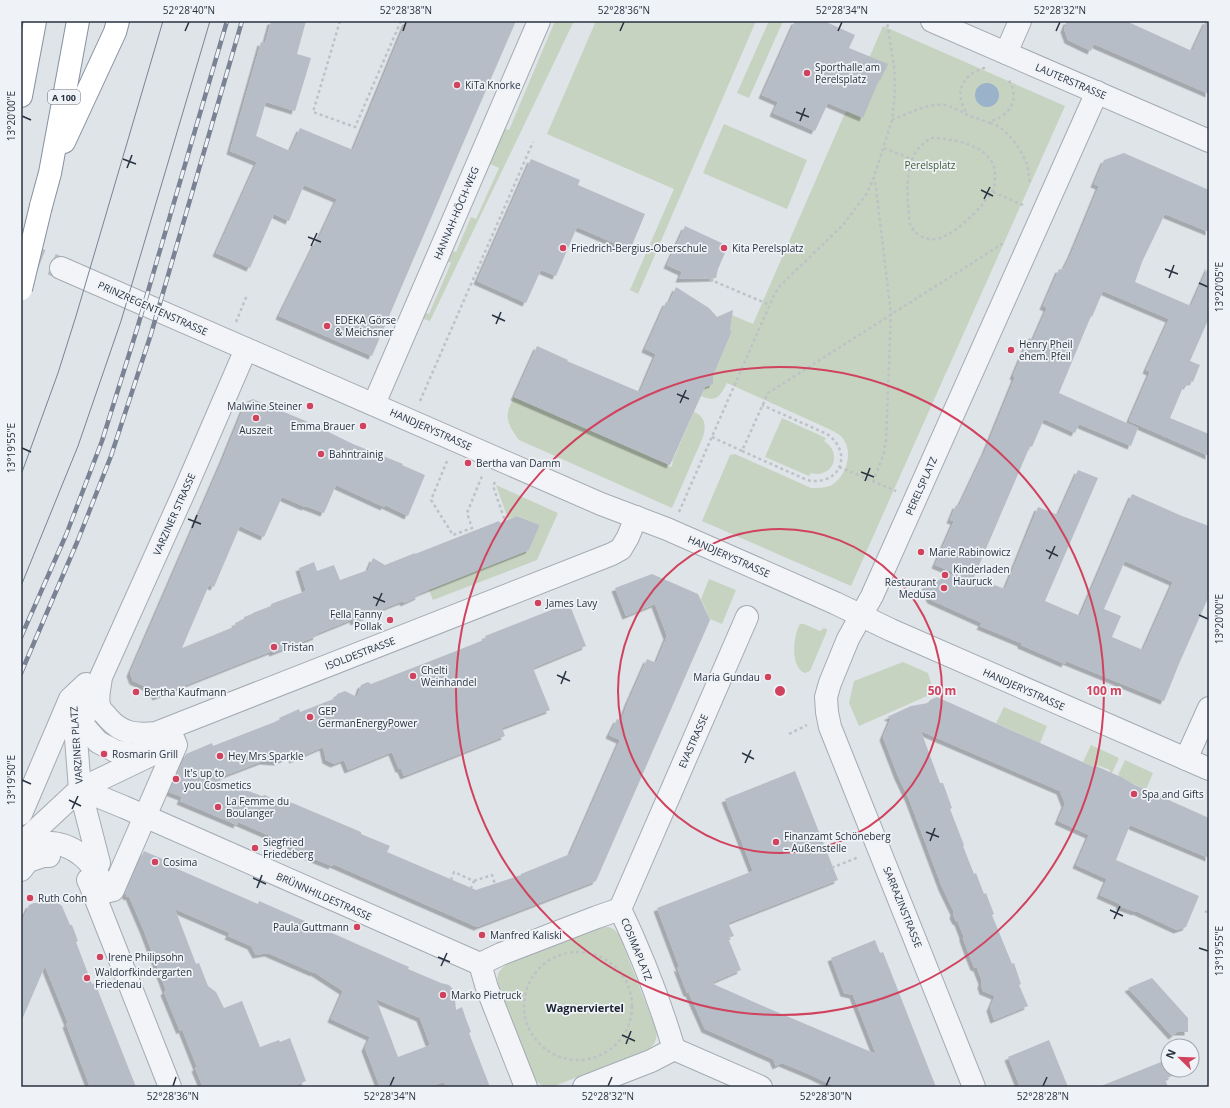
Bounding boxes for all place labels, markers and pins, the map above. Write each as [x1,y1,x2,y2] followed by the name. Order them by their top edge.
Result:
[815,60,880,86] place label: Sporthalle am Perelsplatz
[802,68,812,78] marker: Sporthalle am Perelsplatz
[465,78,521,92] place label: KiTa Knorke
[452,80,462,90] marker: KiTa Knorke
[571,241,707,255] place label: Friedrich-Bergius-Oberschule
[732,241,804,255] place label: Kita Perelsplatz
[558,243,568,253] marker: Friedrich-Bergius-Oberschule
[719,243,729,253] marker: Kita Perelsplatz
[335,313,397,339] place label: EDEKA Görse & Meichsner
[322,321,332,331] marker: EDEKA Görse & Meichsner
[1019,337,1073,363] place label: Henry Pheil ehem. Pfeil
[1006,345,1016,355] marker: Henry Pheil ehem. Pfeil
[227,399,302,413] place label: Malwine Steiner
[305,401,315,411] marker: Malwine Steiner
[251,413,261,423] marker: Auszeit
[291,419,355,433] place label: Emma Brauer
[358,421,368,431] marker: Emma Brauer
[239,423,273,437] place label: Auszeit
[329,447,384,461] place label: Bahntrainig
[316,449,326,459] marker: Bahntrainig
[476,456,561,470] place label: Bertha van Damm
[463,458,473,468] marker: Bertha van Damm
[929,545,1011,559] place label: Marie Rabinowicz
[916,547,926,557] marker: Marie Rabinowicz
[953,562,1010,588] place label: Kinderladen Hauruck
[940,570,950,580] marker: Kinderladen Hauruck
[885,575,936,601] place label: Restaurant Medusa
[939,583,949,593] marker: Restaurant Medusa
[545,596,598,610] place label: James Lavy
[533,598,543,608] marker: James Lavy
[330,607,383,633] place label: Fella Fanny Pollak
[385,615,395,625] marker: Fella Fanny Pollak
[282,640,314,654] place label: Tristan
[269,642,279,652] marker: Tristan
[421,663,477,689] place label: Chelti Weinhandel
[693,670,760,684] place label: Maria Gundau
[408,671,418,681] marker: Chelti Weinhandel
[763,672,773,682] marker: Maria Gundau
[773,684,787,698] centre of rings
[144,685,226,699] place label: Bertha Kaufmann
[131,687,141,697] marker: Bertha Kaufmann
[318,704,417,730] place label: GEP GermanEnergyPower
[305,712,315,722] marker: GEP GermanEnergyPower
[112,747,178,761] place label: Rosmarin Grill
[99,749,109,759] marker: Rosmarin Grill
[228,749,304,763] place label: Hey Mrs Sparkle
[215,751,225,761] marker: Hey Mrs Sparkle
[184,766,252,792] place label: It's up to you Cosmetics
[171,774,181,784] marker: It's up to you Cosmetics
[1142,787,1204,801] place label: Spa and Gifts
[1129,789,1139,799] marker: Spa and Gifts
[226,794,289,820] place label: La Femme du Boulanger
[213,802,223,812] marker: La Femme du Boulanger
[784,829,891,855] place label: Finanzamt Schöneberg – Außenstelle
[263,835,314,861] place label: Siegfried Friedeberg
[771,837,781,847] marker: Finanzamt Schöneberg – Außenstelle
[250,843,260,853] marker: Siegfried Friedeberg
[163,855,197,869] place label: Cosima
[150,857,160,867] marker: Cosima
[38,891,87,905] place label: Ruth Cohn
[25,893,35,903] marker: Ruth Cohn
[273,920,349,934] place label: Paula Guttmann
[352,922,362,932] marker: Paula Guttmann
[490,928,562,942] place label: Manfred Kaliski
[477,930,487,940] marker: Manfred Kaliski
[108,950,184,964] place label: Irene Philipsohn
[95,952,105,962] marker: Irene Philipsohn
[95,965,192,991] place label: Waldorfkindergarten Friedenau
[82,973,92,983] marker: Waldorfkindergarten Friedenau
[451,988,522,1002] place label: Marko Pietruck
[438,990,448,1000] marker: Marko Pietruck

